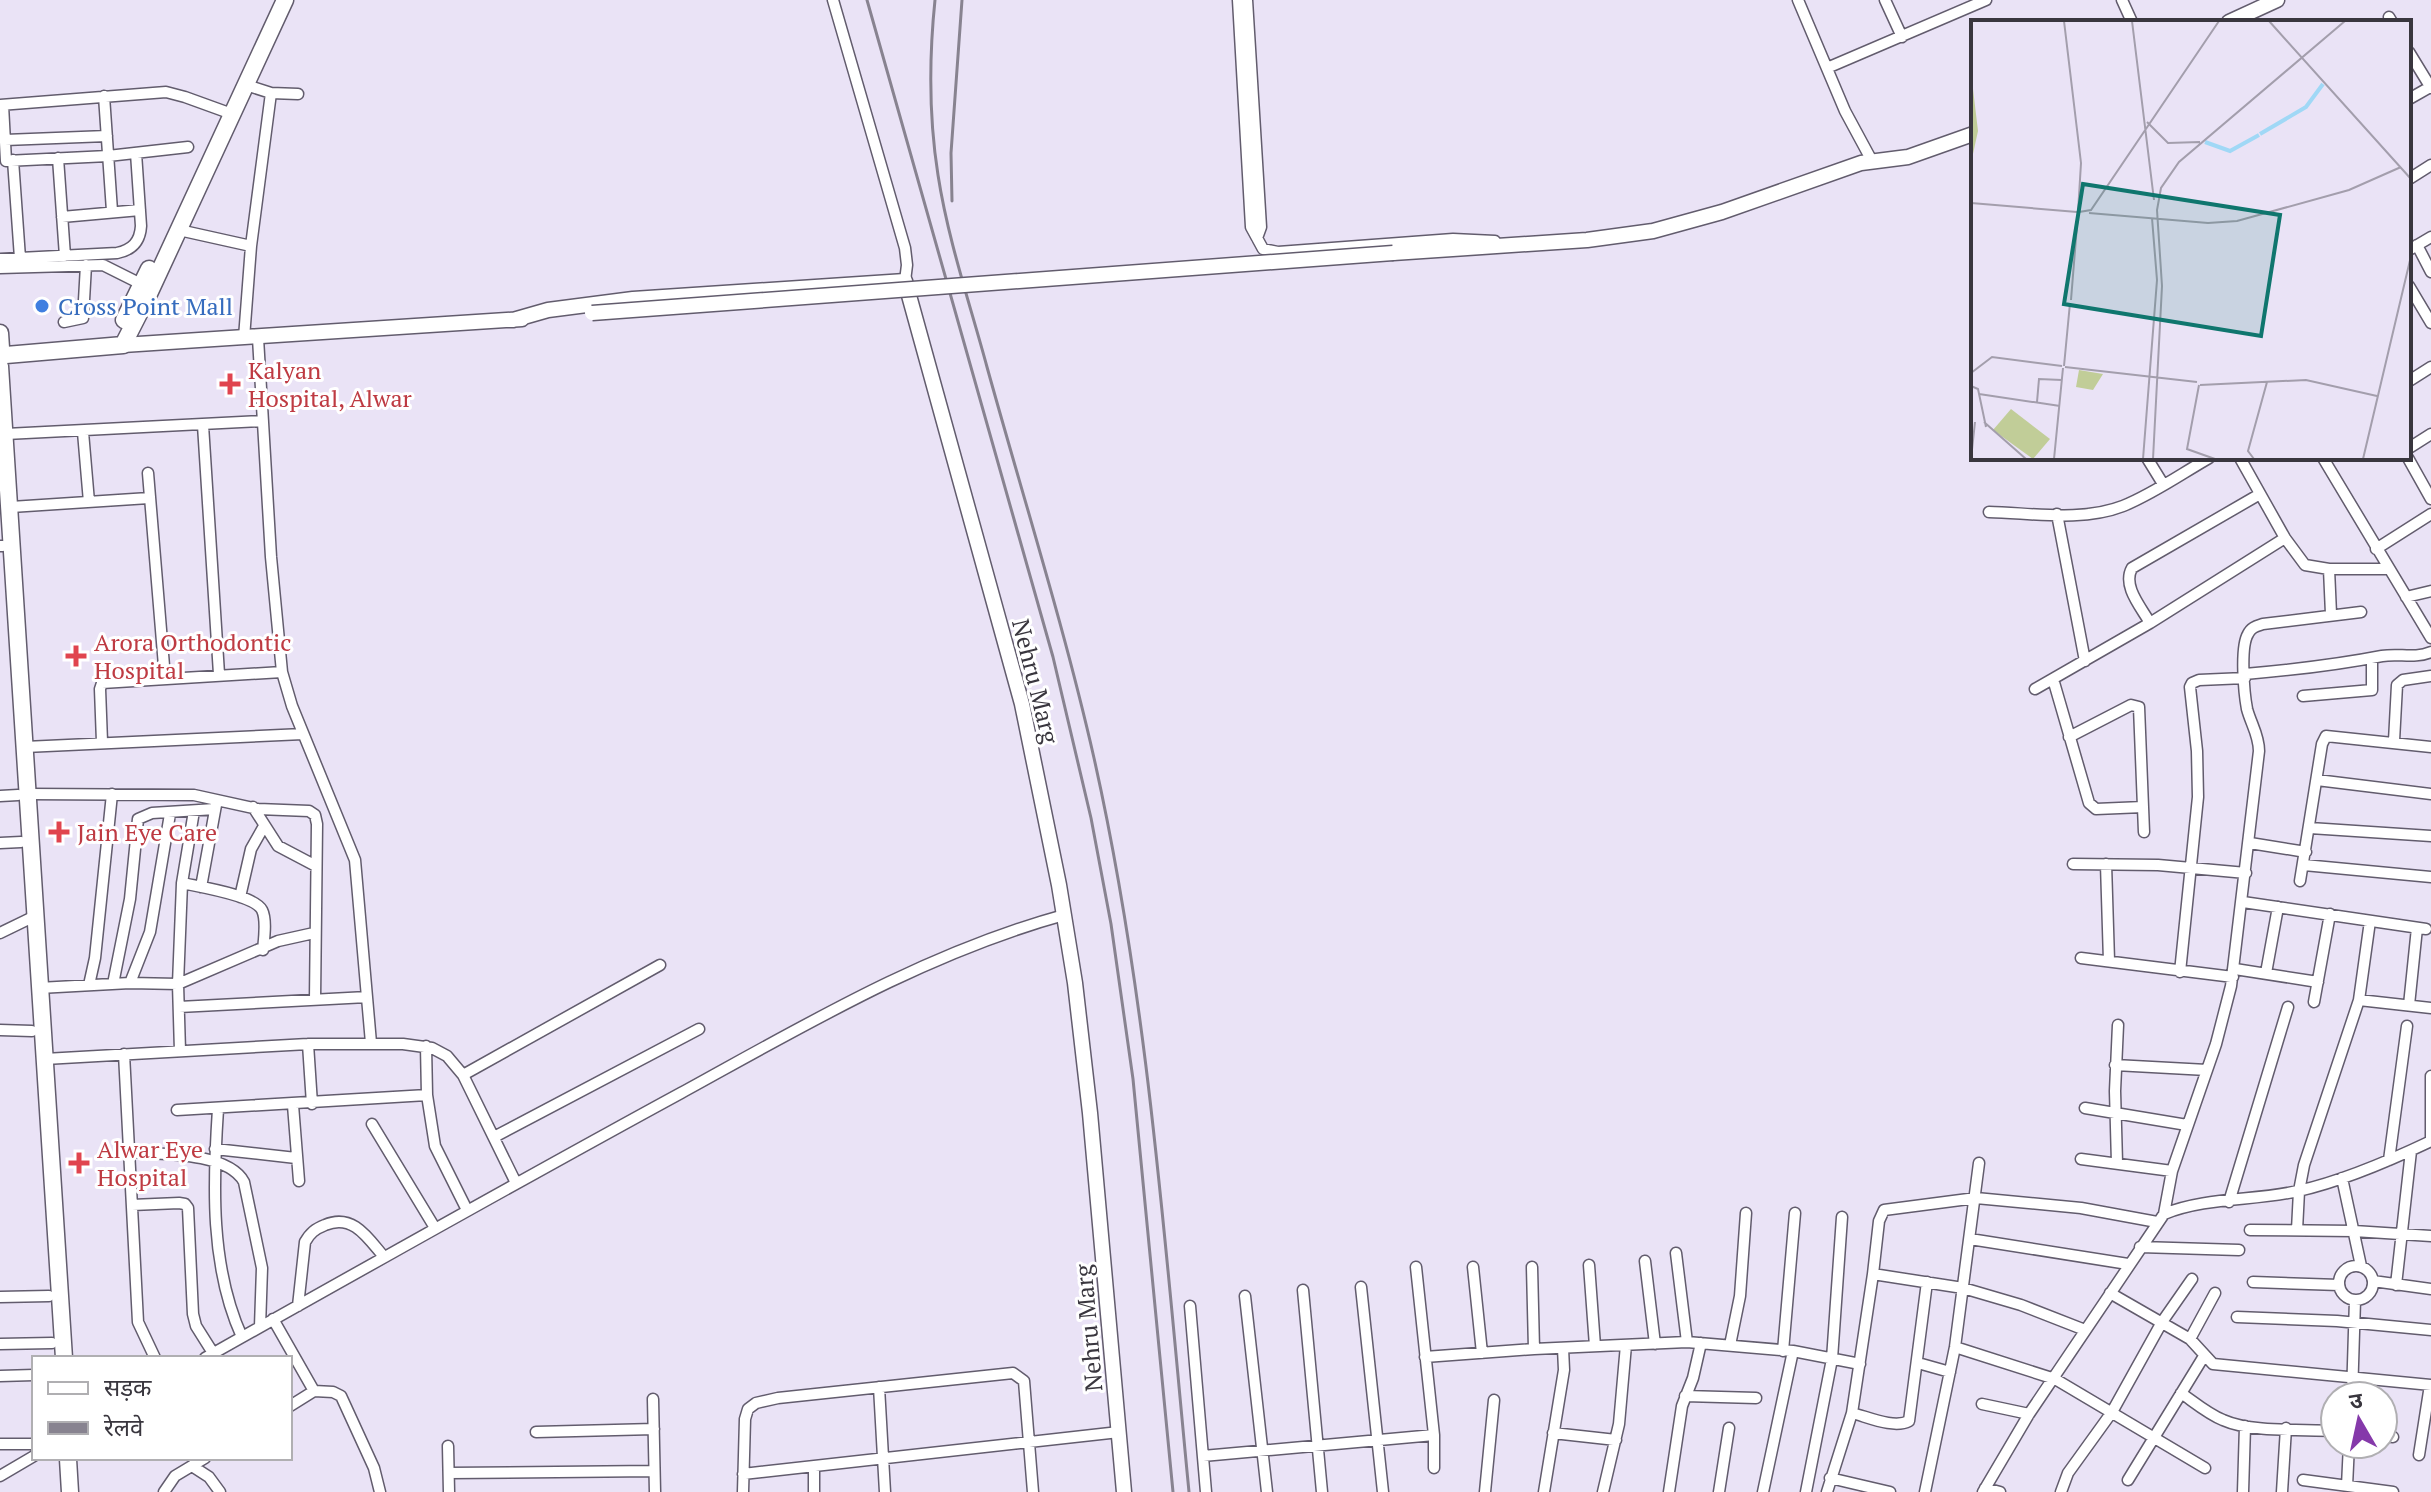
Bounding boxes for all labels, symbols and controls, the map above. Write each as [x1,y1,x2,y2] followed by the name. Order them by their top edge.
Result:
[1971,20,2411,460] inset map
[58,290,233,322] place label: Cross Point Mall
[33,297,51,315] marker: Cross Point Mall
[248,354,413,414] place label: Kalyan Hospital, Alwar
[219,373,241,395] marker: Kalyan Hospital, Alwar
[1005,615,1067,747] street label: Nehru Marg
[94,626,291,686] place label: Arora Orthodontic Hospital
[65,645,87,667] marker: Arora Orthodontic Hospital
[77,816,217,848] place label: Jain Eye Care
[48,821,70,843] marker: Jain Eye Care
[97,1133,203,1193] place label: Alwar Eye Hospital
[68,1152,90,1174] marker: Alwar Eye Hospital
[1066,1263,1109,1393] street label: Nehru Marg
[32,1356,292,1460] legend
[104,1371,152,1403] text: सड़क
[2319,1380,2399,1460] north arrow
[2347,1384,2366,1415] text: उ
[103,1411,144,1443] text: रेलवे

